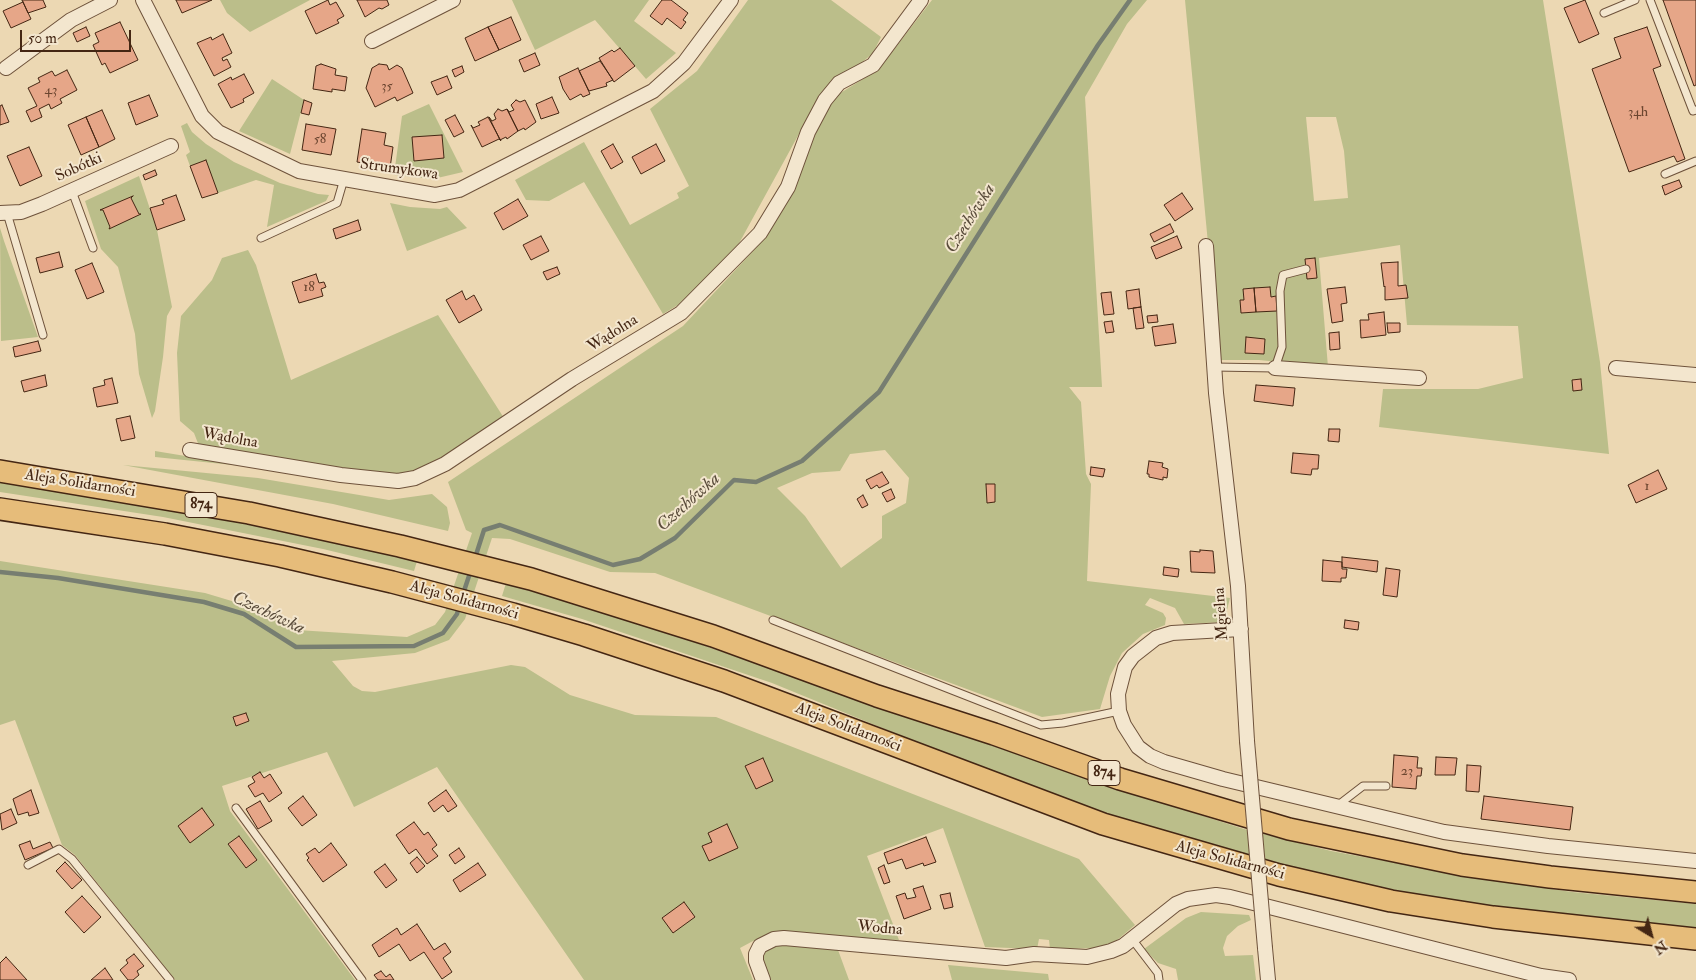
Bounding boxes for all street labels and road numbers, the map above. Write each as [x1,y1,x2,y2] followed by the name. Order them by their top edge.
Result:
[53,149,105,187] street label: Sobótki
[359,155,439,185] street label: Strumykowa
[584,311,642,357] street label: Wądolna
[201,425,259,453] street label: Wądolna
[23,466,137,502] street label: Aleja Solidarności
[185,492,217,518] road number: 874
[407,577,521,625] street label: Aleja Solidarności
[1211,587,1233,641] street label: Mgielna
[792,699,904,757] street label: Aleja Solidarności
[1088,760,1120,786] road number: 874
[1173,837,1287,885] street label: Aleja Solidarności
[857,917,903,941] street label: Wodna

